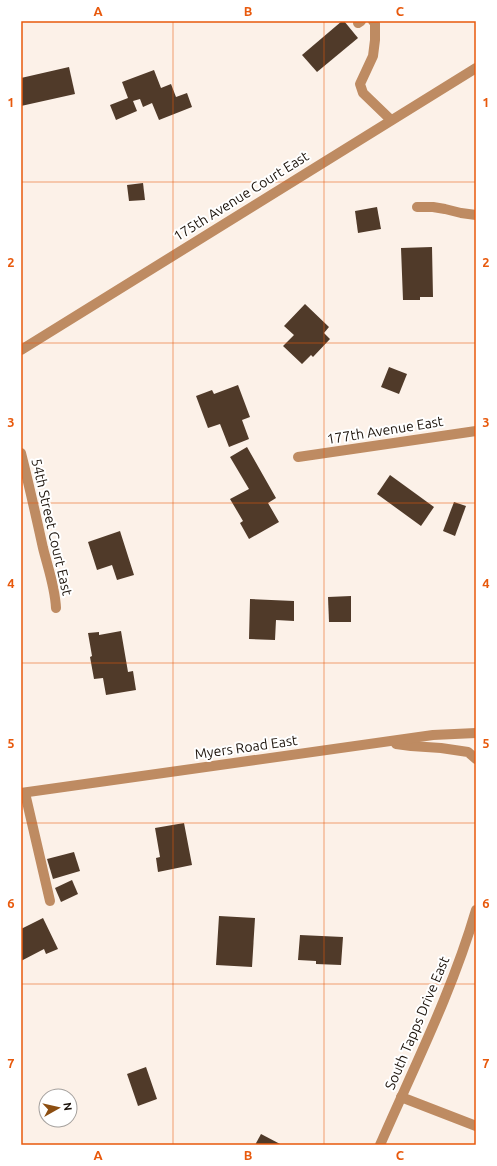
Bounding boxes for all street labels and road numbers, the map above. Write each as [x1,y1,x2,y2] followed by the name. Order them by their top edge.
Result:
[171,148,312,244] street label: 175th Avenue Court East
[326,413,445,447] street label: 177th Avenue East
[28,457,76,598] street label: 54th Street Court East
[194,732,299,762] street label: Myers Road East
[382,953,453,1092] street label: South Tapps Drive East

